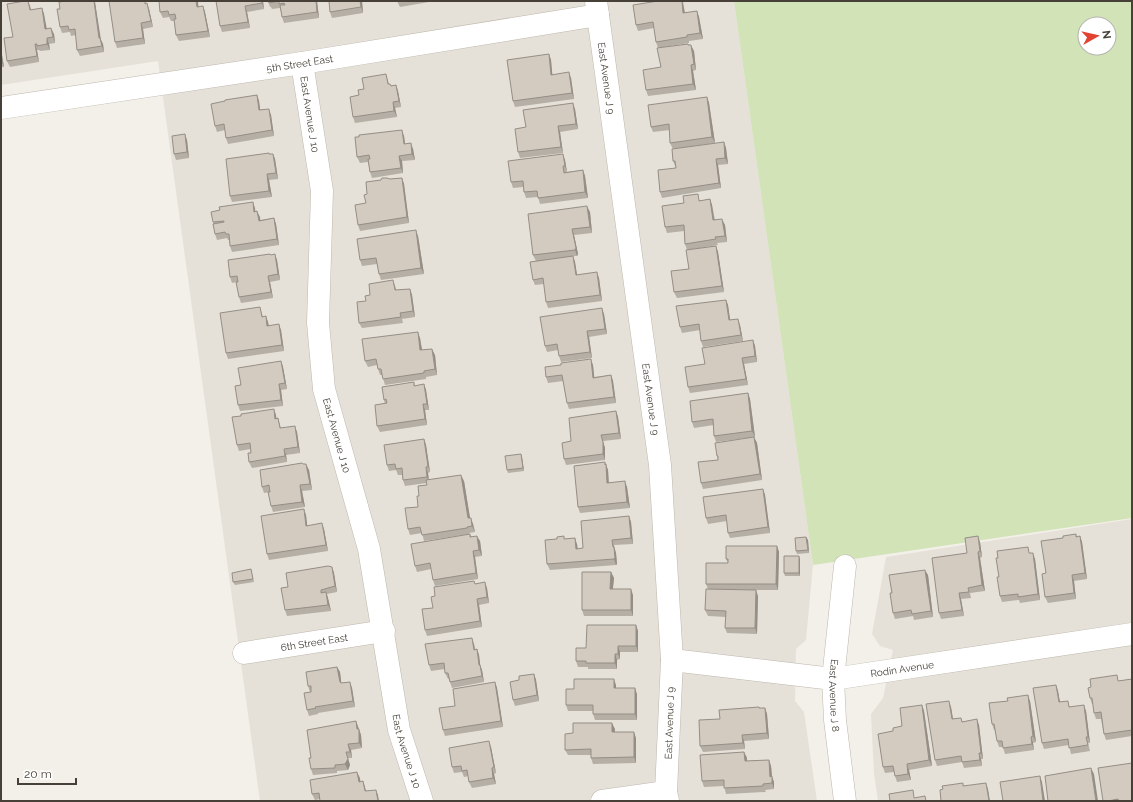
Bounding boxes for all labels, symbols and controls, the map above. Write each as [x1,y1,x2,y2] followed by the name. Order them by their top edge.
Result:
[1077,16,1117,56] north arrow
[1099,30,1113,40] text: N
[596,42,617,115] street label: East Avenue J 9
[266,53,334,74] street label: 5th Street East
[298,75,321,153] street label: East Avenue J 10
[640,363,661,436] street label: East Avenue J 9
[321,397,352,474] street label: East Avenue J 10
[280,632,349,653] street label: 6th Street East
[827,658,841,732] street label: East Avenue J 8
[870,659,935,679] street label: Rodin Avenue
[663,686,676,759] street label: East Avenue J 9
[390,713,423,790] street label: East Avenue J 10
[18,760,76,786] scale bar
[24,767,52,781] text: 20 m

